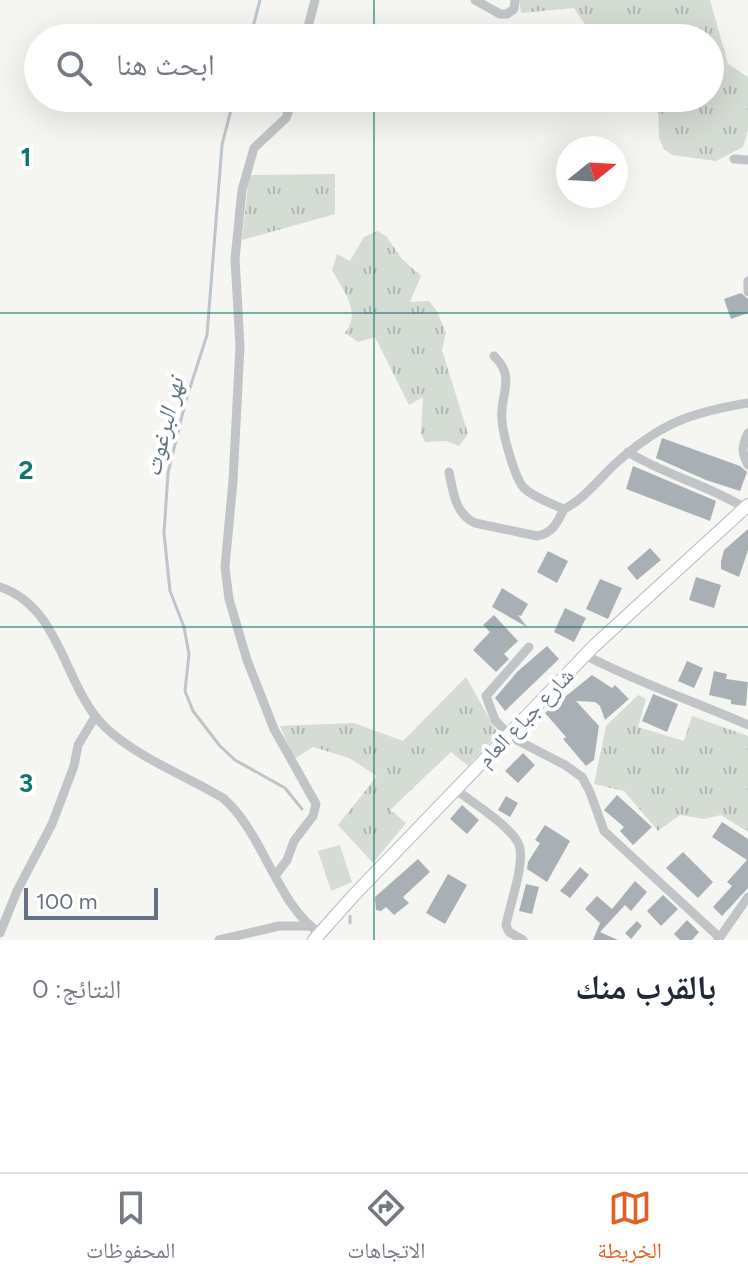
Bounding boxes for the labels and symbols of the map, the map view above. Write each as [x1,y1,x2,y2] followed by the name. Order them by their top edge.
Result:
[556,136,628,208] north arrow
[21,141,31,173] text: 1
[137,371,191,479] water label: نهر البرغوت
[18,454,34,486] text: 2
[471,662,580,773] street label: شارع جباع العام
[19,767,33,799] text: 3
[24,884,158,920] scale bar

